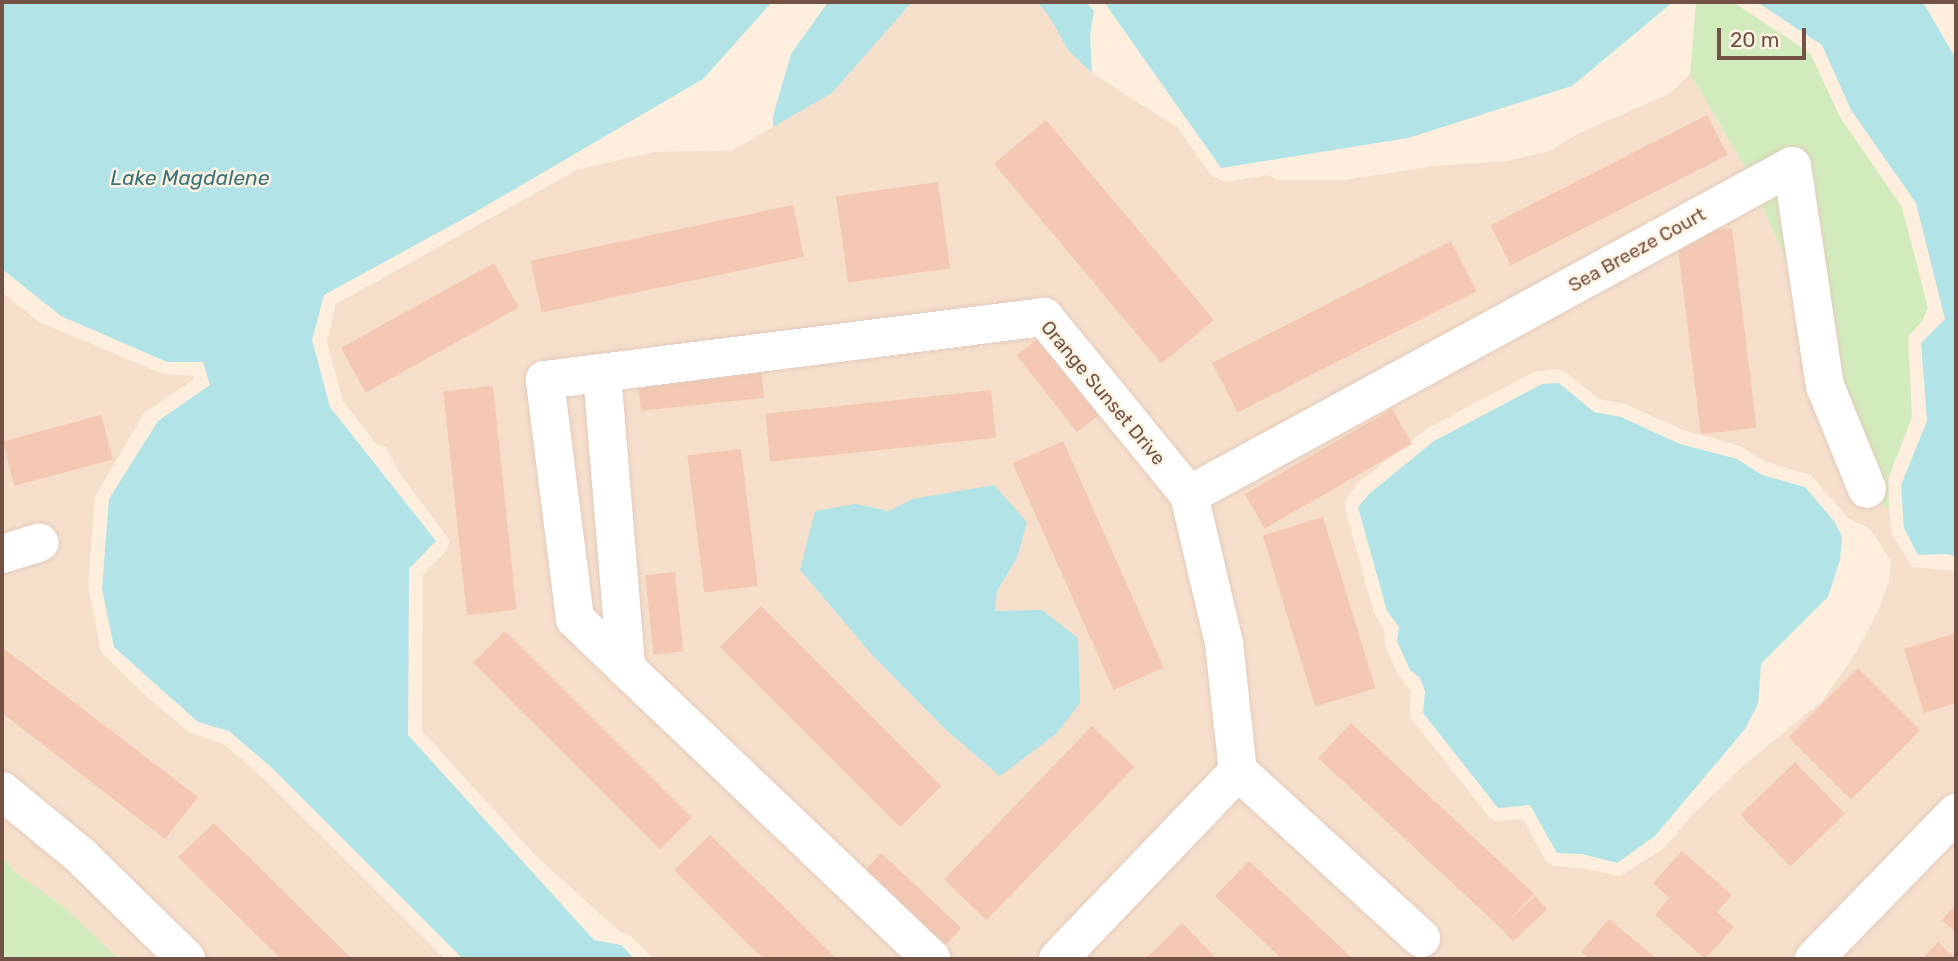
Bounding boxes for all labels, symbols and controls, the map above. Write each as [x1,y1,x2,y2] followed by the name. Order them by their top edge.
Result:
[1720,14,1809,58] scale bar
[1730,27,1779,52] text: 20 m
[111,165,269,191] water label: Lake Magdalene
[1565,203,1709,297] street label: Sea Breeze Court
[1036,316,1170,470] street label: Orange Sunset Drive

